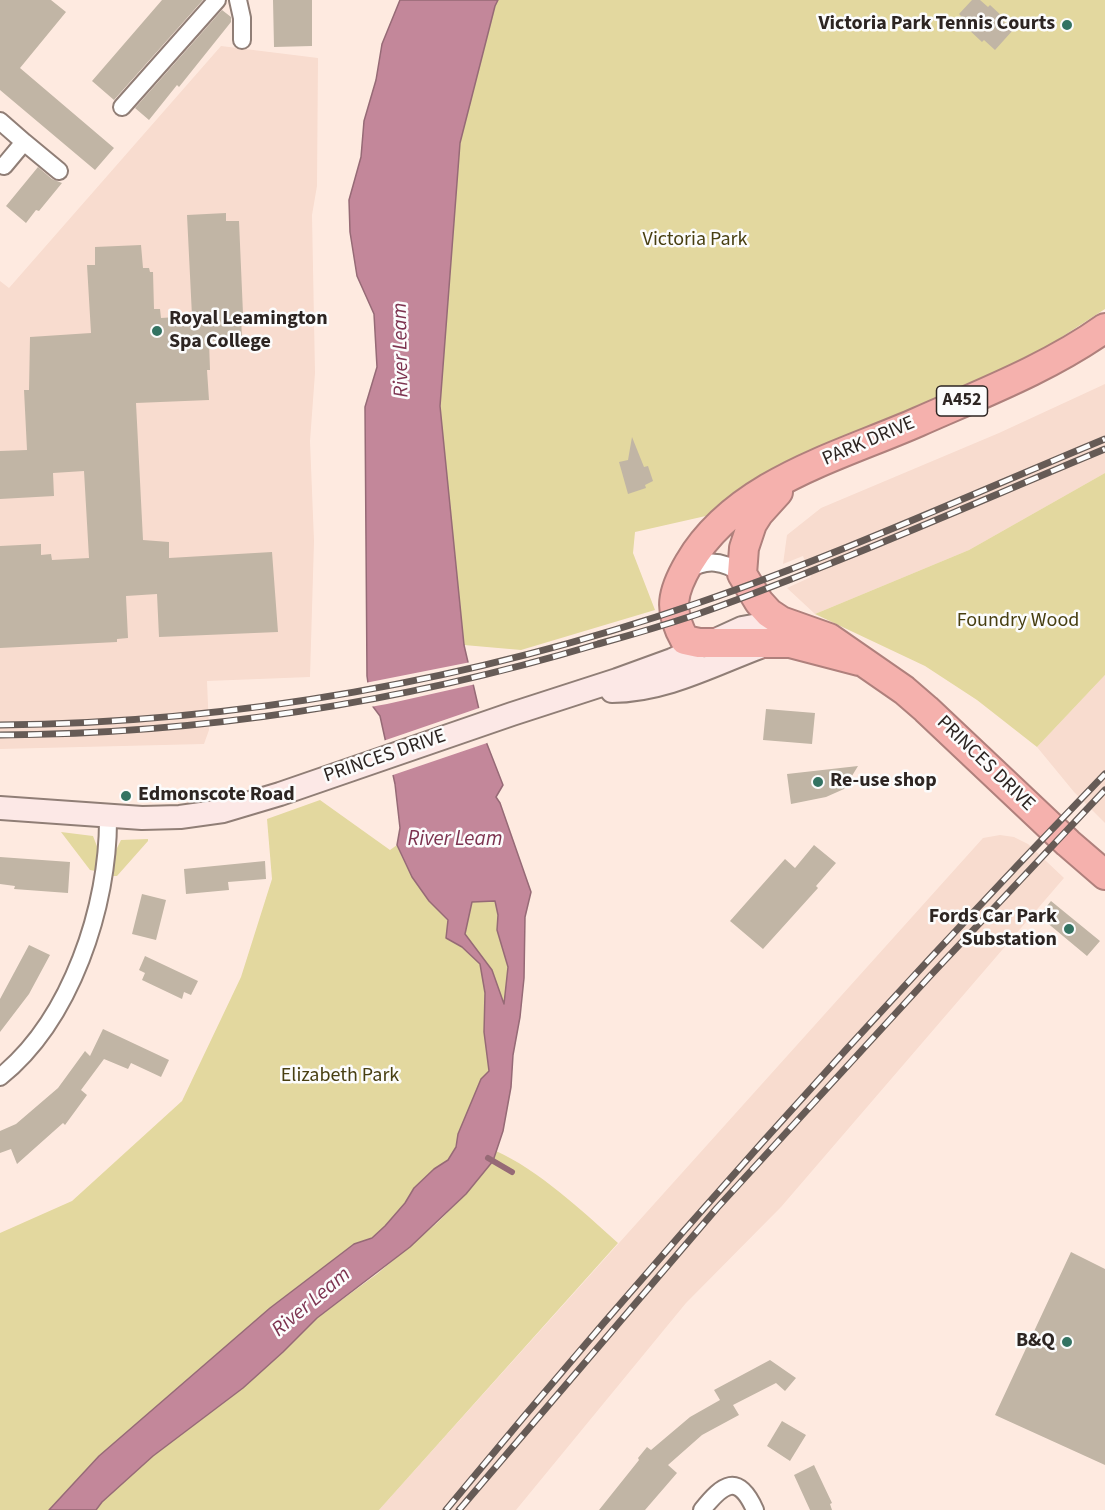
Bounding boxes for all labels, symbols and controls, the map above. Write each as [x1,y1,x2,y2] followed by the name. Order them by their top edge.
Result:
[818,13,1055,37] place label: Victoria Park Tennis Courts
[1060,18,1074,32] marker: Victoria Park Tennis Courts
[643,229,747,253] park label: Victoria Park
[389,302,415,398] water label: River Leam
[169,308,328,355] place label: Royal Leamington Spa College
[150,324,164,338] marker: Royal Leamington Spa College
[936,386,988,416] road number: A452
[819,412,919,472] street label: PARK DRIVE
[957,610,1079,634] park label: Foundry Wood
[931,711,1039,817] street label: PRINCES DRIVE
[321,725,449,789] street label: PRINCES DRIVE
[830,770,937,794] place label: Re-use shop
[811,775,825,789] marker: Re-use shop
[138,784,295,808] place label: Edmonscote Road
[119,789,133,803] marker: Edmonscote Road
[408,827,502,853] water label: River Leam
[929,906,1057,953] place label: Fords Car Park Substation
[1062,922,1076,936] marker: Fords Car Park Substation
[281,1065,399,1089] park label: Elizabeth Park
[268,1263,356,1343] water label: River Leam
[1016,1330,1055,1354] place label: B&Q
[1060,1335,1074,1349] marker: B&Q

